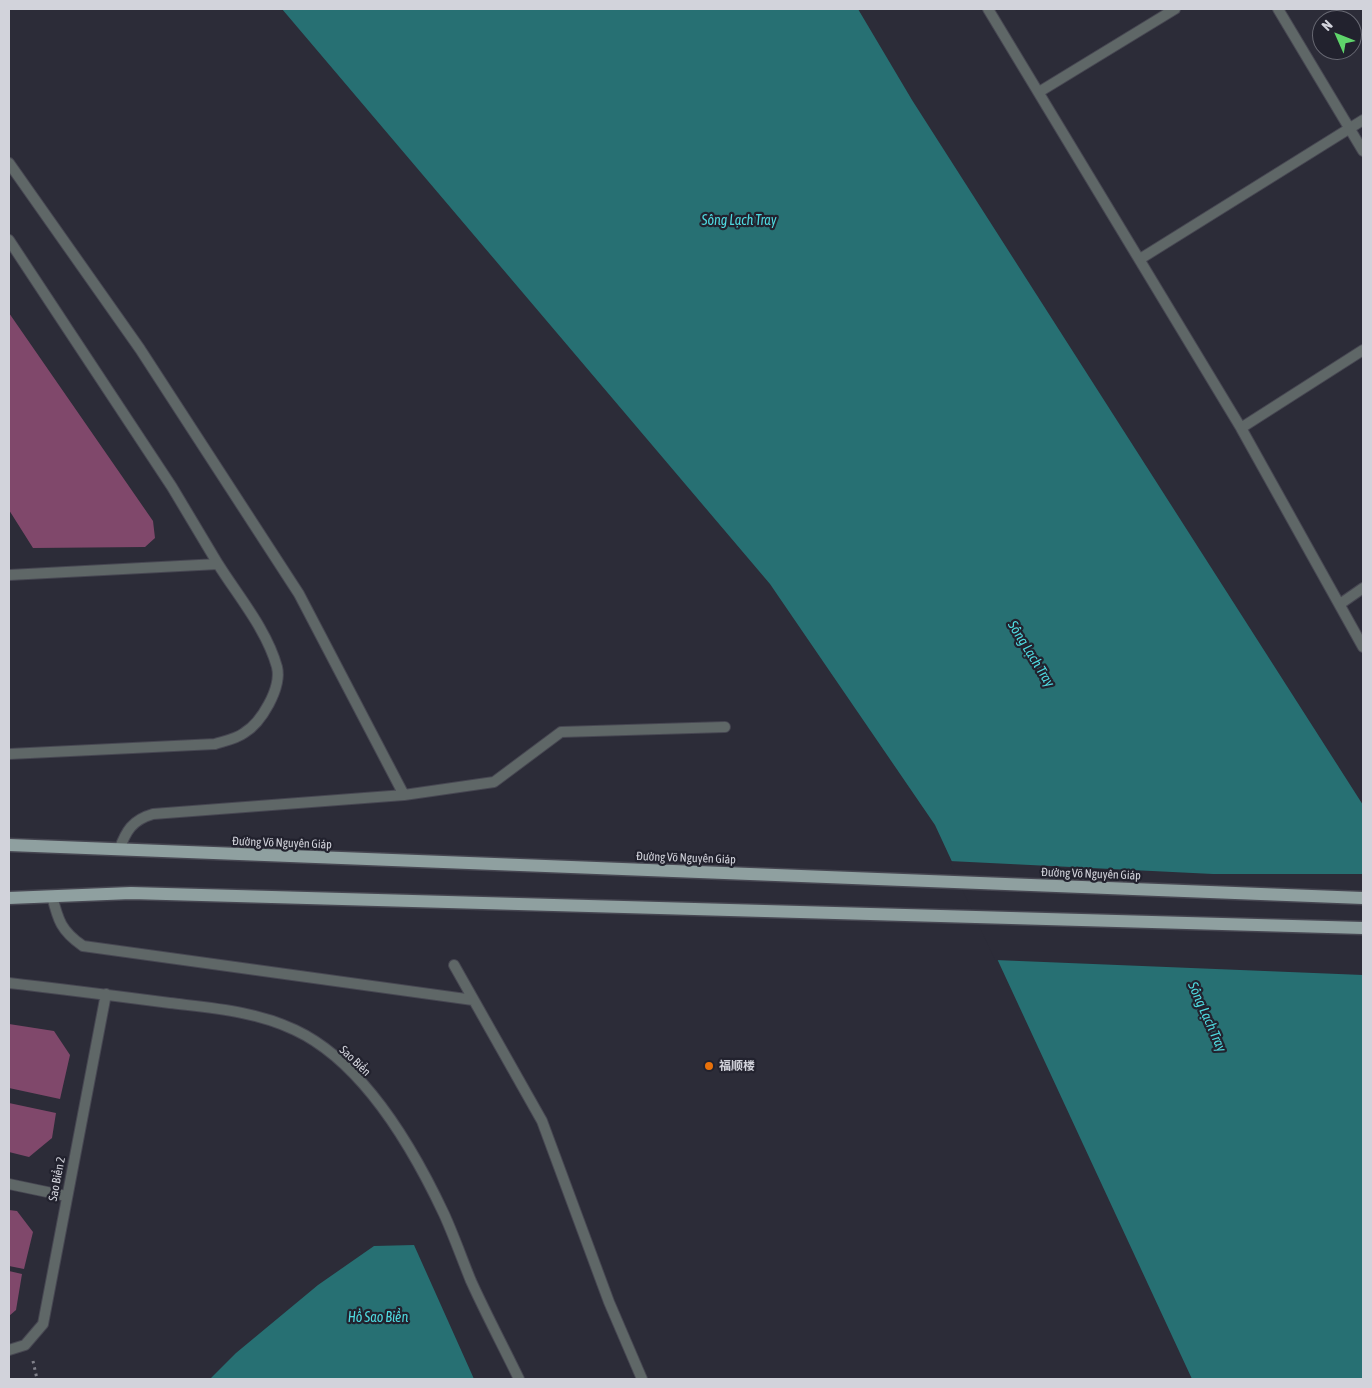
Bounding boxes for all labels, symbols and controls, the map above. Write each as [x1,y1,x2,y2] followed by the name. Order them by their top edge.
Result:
[1312,10,1362,60] north arrow
[1318,17,1336,34] text: N
[702,213,776,229] water label: Sông Lạch Tray
[1004,618,1058,690] water label: Sông Lạch Tray
[232,834,332,852] street label: Đường Võ Nguyên Giáp
[636,849,736,867] street label: Đường Võ Nguyên Giáp
[1041,865,1141,883] street label: Đường Võ Nguyên Giáp
[1184,979,1230,1055] water label: Sông Lạch Tray
[336,1043,374,1079] street label: Sao Biển
[719,1059,755,1073] place label: 福顺楼
[703,1060,715,1072] marker: 福顺楼
[46,1156,68,1202] street label: Sao Biển 2
[348,1310,408,1326] water label: Hồ Sao Biển

